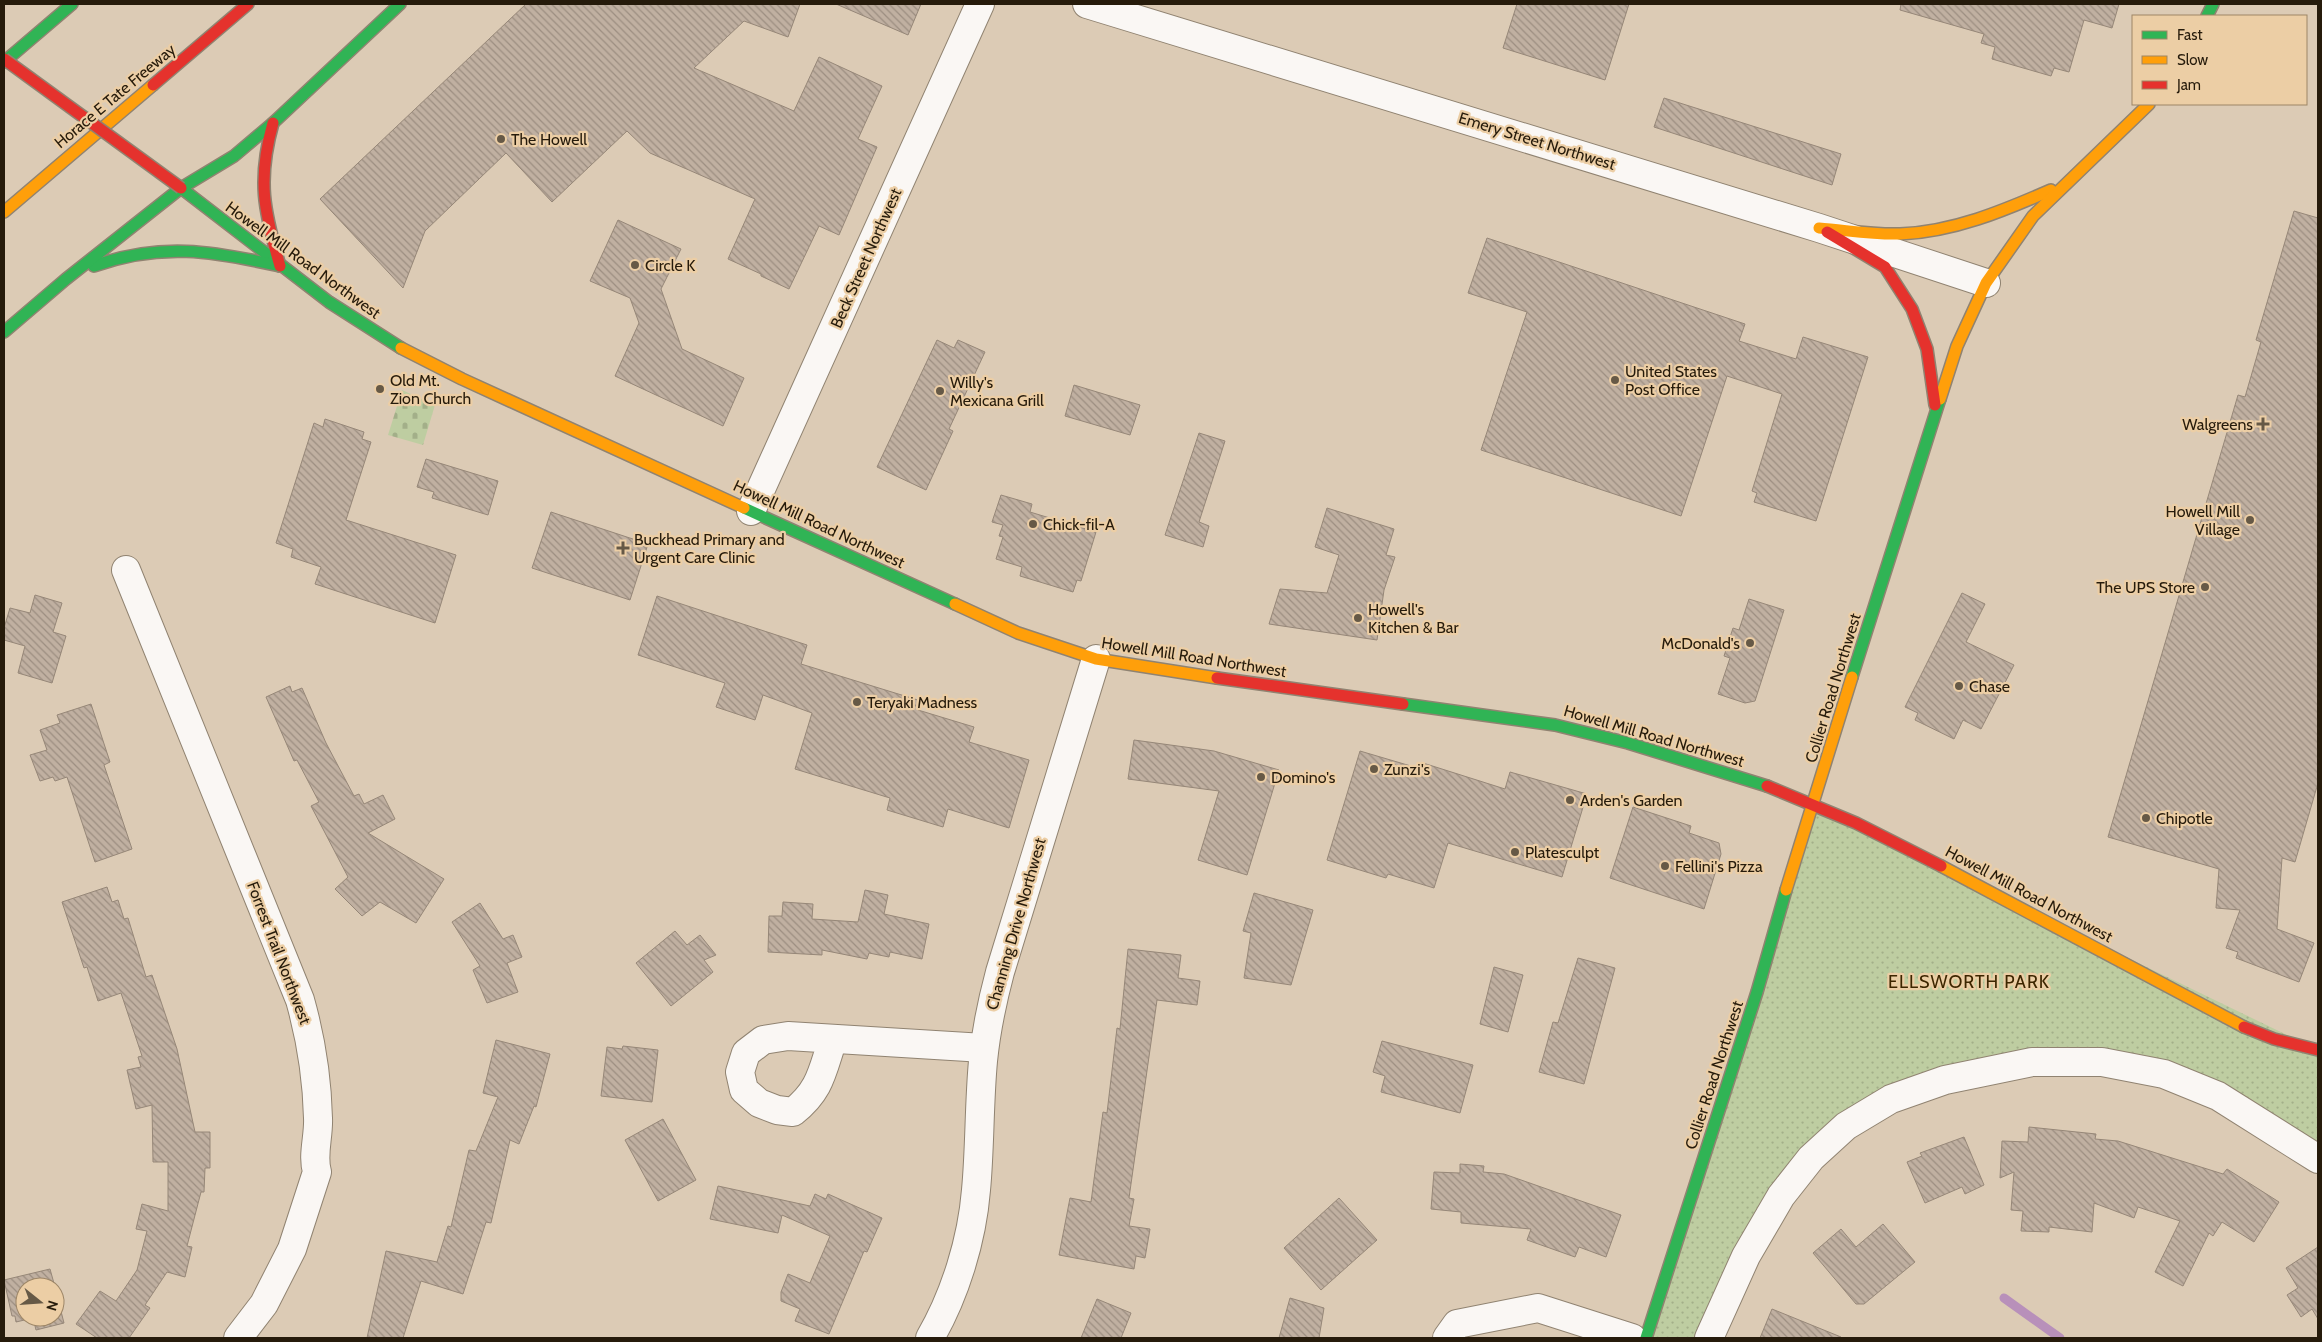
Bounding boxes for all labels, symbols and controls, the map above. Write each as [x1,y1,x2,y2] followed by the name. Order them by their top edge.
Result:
[2132,15,2307,105] legend
[2177,26,2202,44] text: Fast
[51,40,179,152] street label: Horace E Tate Freeway
[2177,51,2208,69] text: Slow
[2176,76,2201,94] text: Jam
[1456,108,1618,174] street label: Emery Street Northwest
[511,130,587,149] place label: The Howell
[495,133,507,145] marker: The Howell
[827,185,906,331] street label: Beck Street Northwest
[222,197,385,323] street label: Howell Mill Road Northwest
[645,256,695,275] place label: Circle K
[629,259,641,271] marker: Circle K
[1625,362,1717,399] place label: United States Post Office
[390,371,471,408] place label: Old Mt. Zion Church
[950,373,1044,410] place label: Willy's Mexicana Grill
[1609,374,1621,386] marker: United States Post Office
[374,383,386,395] marker: Old Mt. Zion Church
[934,385,946,397] marker: Willy's Mexicana Grill
[2182,415,2253,434] place label: Walgreens
[2257,418,2269,430] marker: Walgreens
[730,476,908,572] street label: Howell Mill Road Northwest
[2166,502,2240,539] place label: Howell Mill Village
[2244,514,2256,526] marker: Howell Mill Village
[1043,515,1115,534] place label: Chick-fil-A
[1027,518,1039,530] marker: Chick-fil-A
[634,530,785,567] place label: Buckhead Primary and Urgent Care Clinic
[616,541,630,555] marker: Buckhead Primary and Urgent Care Clinic
[2096,578,2195,597] place label: The UPS Store
[2199,581,2211,593] marker: The UPS Store
[1368,600,1459,637] place label: Howell's Kitchen & Bar
[1801,610,1865,765] street label: Collier Road Northwest
[1352,612,1364,624] marker: Howell's Kitchen & Bar
[1100,633,1288,681] street label: Howell Mill Road Northwest
[1661,634,1740,653] place label: McDonald's
[1744,637,1756,649] marker: McDonald's
[1969,677,2010,696] place label: Chase
[1953,680,1965,692] marker: Chase
[867,693,978,712] place label: Teryaki Madness
[851,696,863,708] marker: Teryaki Madness
[1562,701,1747,771] street label: Howell Mill Road Northwest
[1384,760,1431,779] place label: Zunzi's
[1368,763,1380,775] marker: Zunzi's
[1271,768,1336,787] place label: Domino's
[1255,771,1267,783] marker: Domino's
[1580,791,1683,810] place label: Arden's Garden
[1564,794,1576,806] marker: Arden's Garden
[2156,809,2213,828] place label: Chipotle
[2140,812,2152,824] marker: Chipotle
[982,835,1050,1012] street label: Channing Drive Northwest
[1942,842,2116,947] street label: Howell Mill Road Northwest
[1525,843,1600,862] place label: Platesculpt
[1509,846,1521,858] marker: Platesculpt
[1675,857,1763,876] place label: Fellini's Pizza
[1659,860,1671,872] marker: Fellini's Pizza
[243,879,315,1028] street label: Forrest Trail Northwest
[1888,971,2050,993] district label: ELLSWORTH PARK
[1681,998,1747,1152] street label: Collier Road Northwest
[15,1277,65,1327] north arrow
[42,1298,62,1313] text: N

